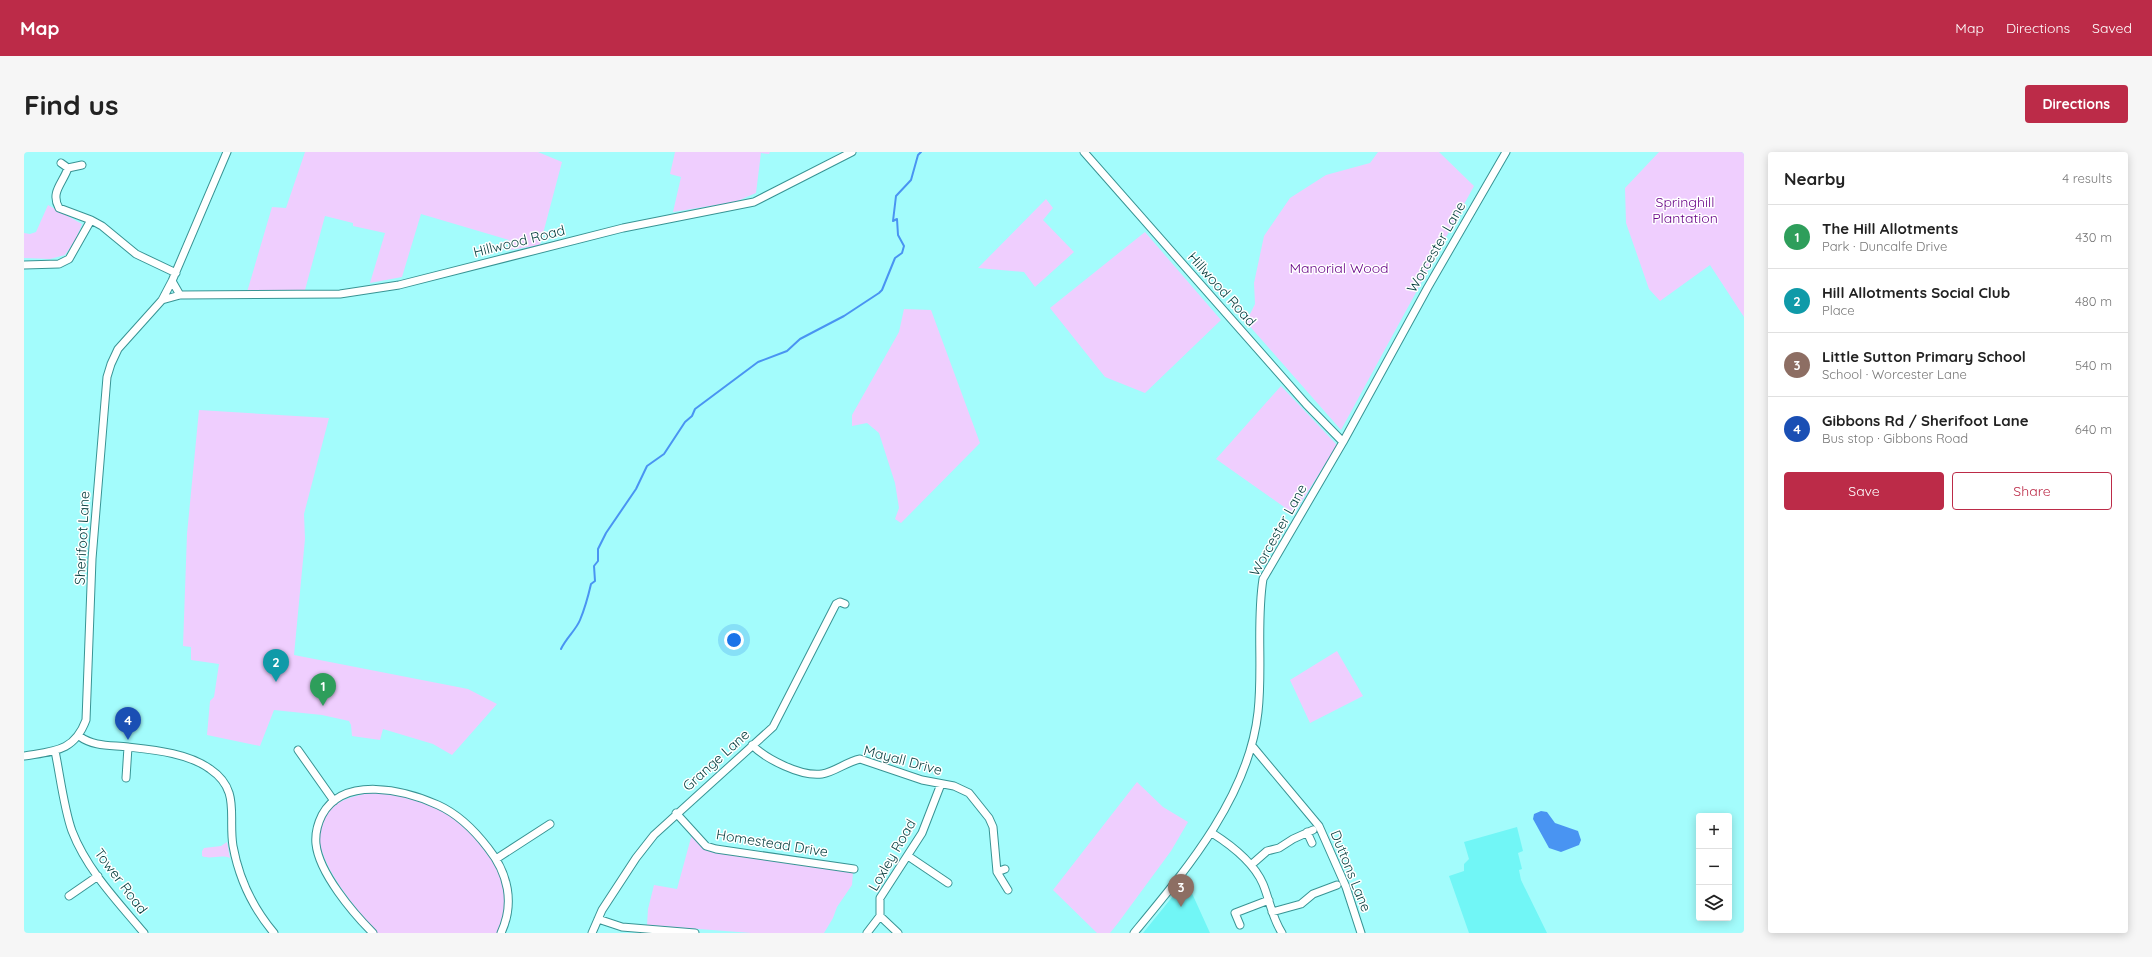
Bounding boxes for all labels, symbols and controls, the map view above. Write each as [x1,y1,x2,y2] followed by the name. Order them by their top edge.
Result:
[20,16,59,40] text: Map
[1955,19,1984,37] text: Map
[2006,19,2070,37] text: Directions
[2092,19,2132,37] text: Saved
[2025,85,2128,123] button: Directions
[24,87,118,122] text: Find us
[1784,168,1845,189] text: Nearby
[2062,170,2112,186] text: 4 results
[1652,193,1718,227] park label: Springhill Plantation
[1403,198,1469,296] street label: Worcester Lane
[1822,219,1958,238] text: The Hill Allotments
[471,221,567,261] street label: Hillwood Road
[1794,229,1800,245] text: 1
[2075,229,2112,245] text: 430 m
[1822,238,1947,254] text: Park · Duncalfe Drive
[1184,248,1260,330] street label: Hillwood Road
[1289,259,1389,277] park label: Manorial Wood
[1822,283,2010,302] text: Hill Allotments Social Club
[1793,293,1801,309] text: 2
[2075,293,2112,309] text: 480 m
[1822,302,1855,318] text: Place
[1822,347,2026,366] text: Little Sutton Primary School
[1794,357,1800,373] text: 3
[2075,357,2112,373] text: 540 m
[1822,366,1967,382] text: School · Worcester Lane
[1822,411,2029,430] text: Gibbons Rd / Sherifoot Lane
[1793,421,1801,437] text: 4
[2075,421,2112,437] text: 640 m
[1822,430,1968,446] text: Bus stop · Gibbons Road
[1784,472,1944,510] button: Save
[1952,472,2112,510] button: Share
[1245,481,1311,579] street label: Worcester Lane
[71,490,93,585] street label: Sherifoot Lane
[724,630,744,650] your location
[263,649,289,682] pin: 2
[310,673,336,706] pin: 1
[115,707,141,740] pin: 4
[679,725,753,795] street label: Grange Lane
[862,741,944,779] street label: Mayall Drive
[1696,813,1732,921] map controls
[1696,813,1732,849] button: +
[864,816,920,894] street label: Loxley Road
[715,825,829,861] street label: Homestead Drive
[1326,828,1376,914] street label: Duttons Lane
[90,845,152,917] street label: Tower Road
[1696,849,1732,885] button: −
[1168,874,1194,907] pin: 3
[1696,885,1732,921] button: layers

